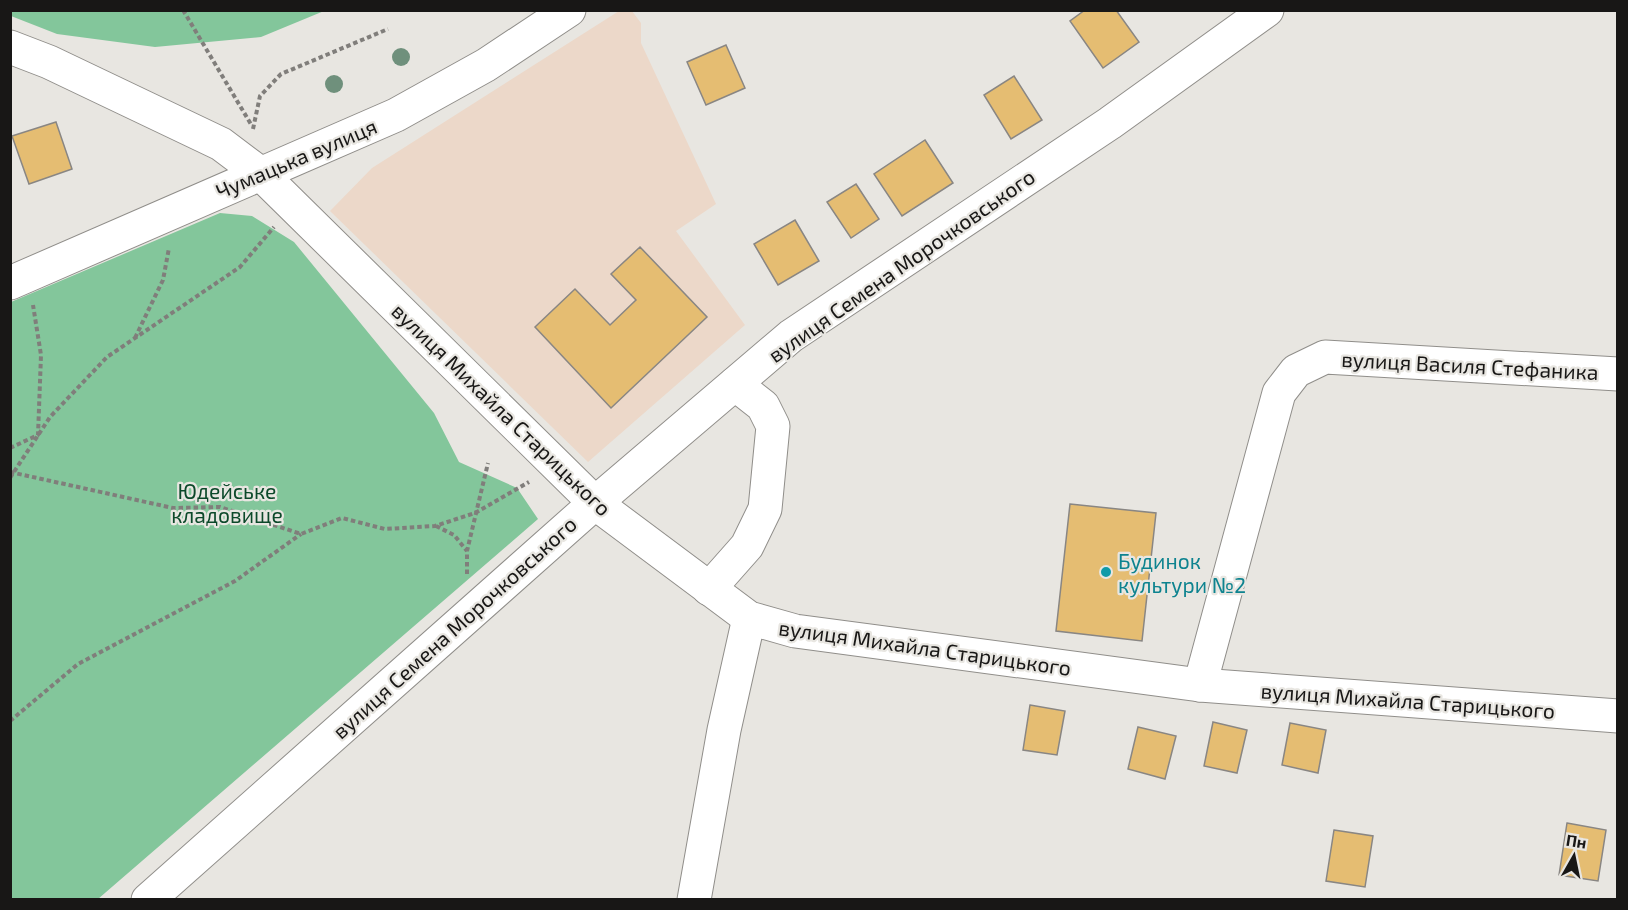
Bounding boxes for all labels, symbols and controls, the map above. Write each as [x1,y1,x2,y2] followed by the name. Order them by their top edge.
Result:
[212,113,381,204] street label: Чумацька вулиця
[763,163,1040,368] street label: вулиця Семена Морочковського
[387,298,617,521] street label: вулиця Михайла Старицького
[1341,346,1599,385] street label: вулиця Василя Стефаника
[171,478,283,527] park label: Юдейське кладовище
[327,511,582,744] street label: вулиця Семена Морочковського
[1118,548,1246,598] place label: Будинок культури №2
[1099,565,1113,579] marker: Будинок культури №2
[777,614,1073,681] street label: вулиця Михайла Старицького
[1260,677,1556,724] street label: вулиця Михайла Старицького
[1544,826,1604,886] north arrow
[1565,830,1588,852] text: Пн

